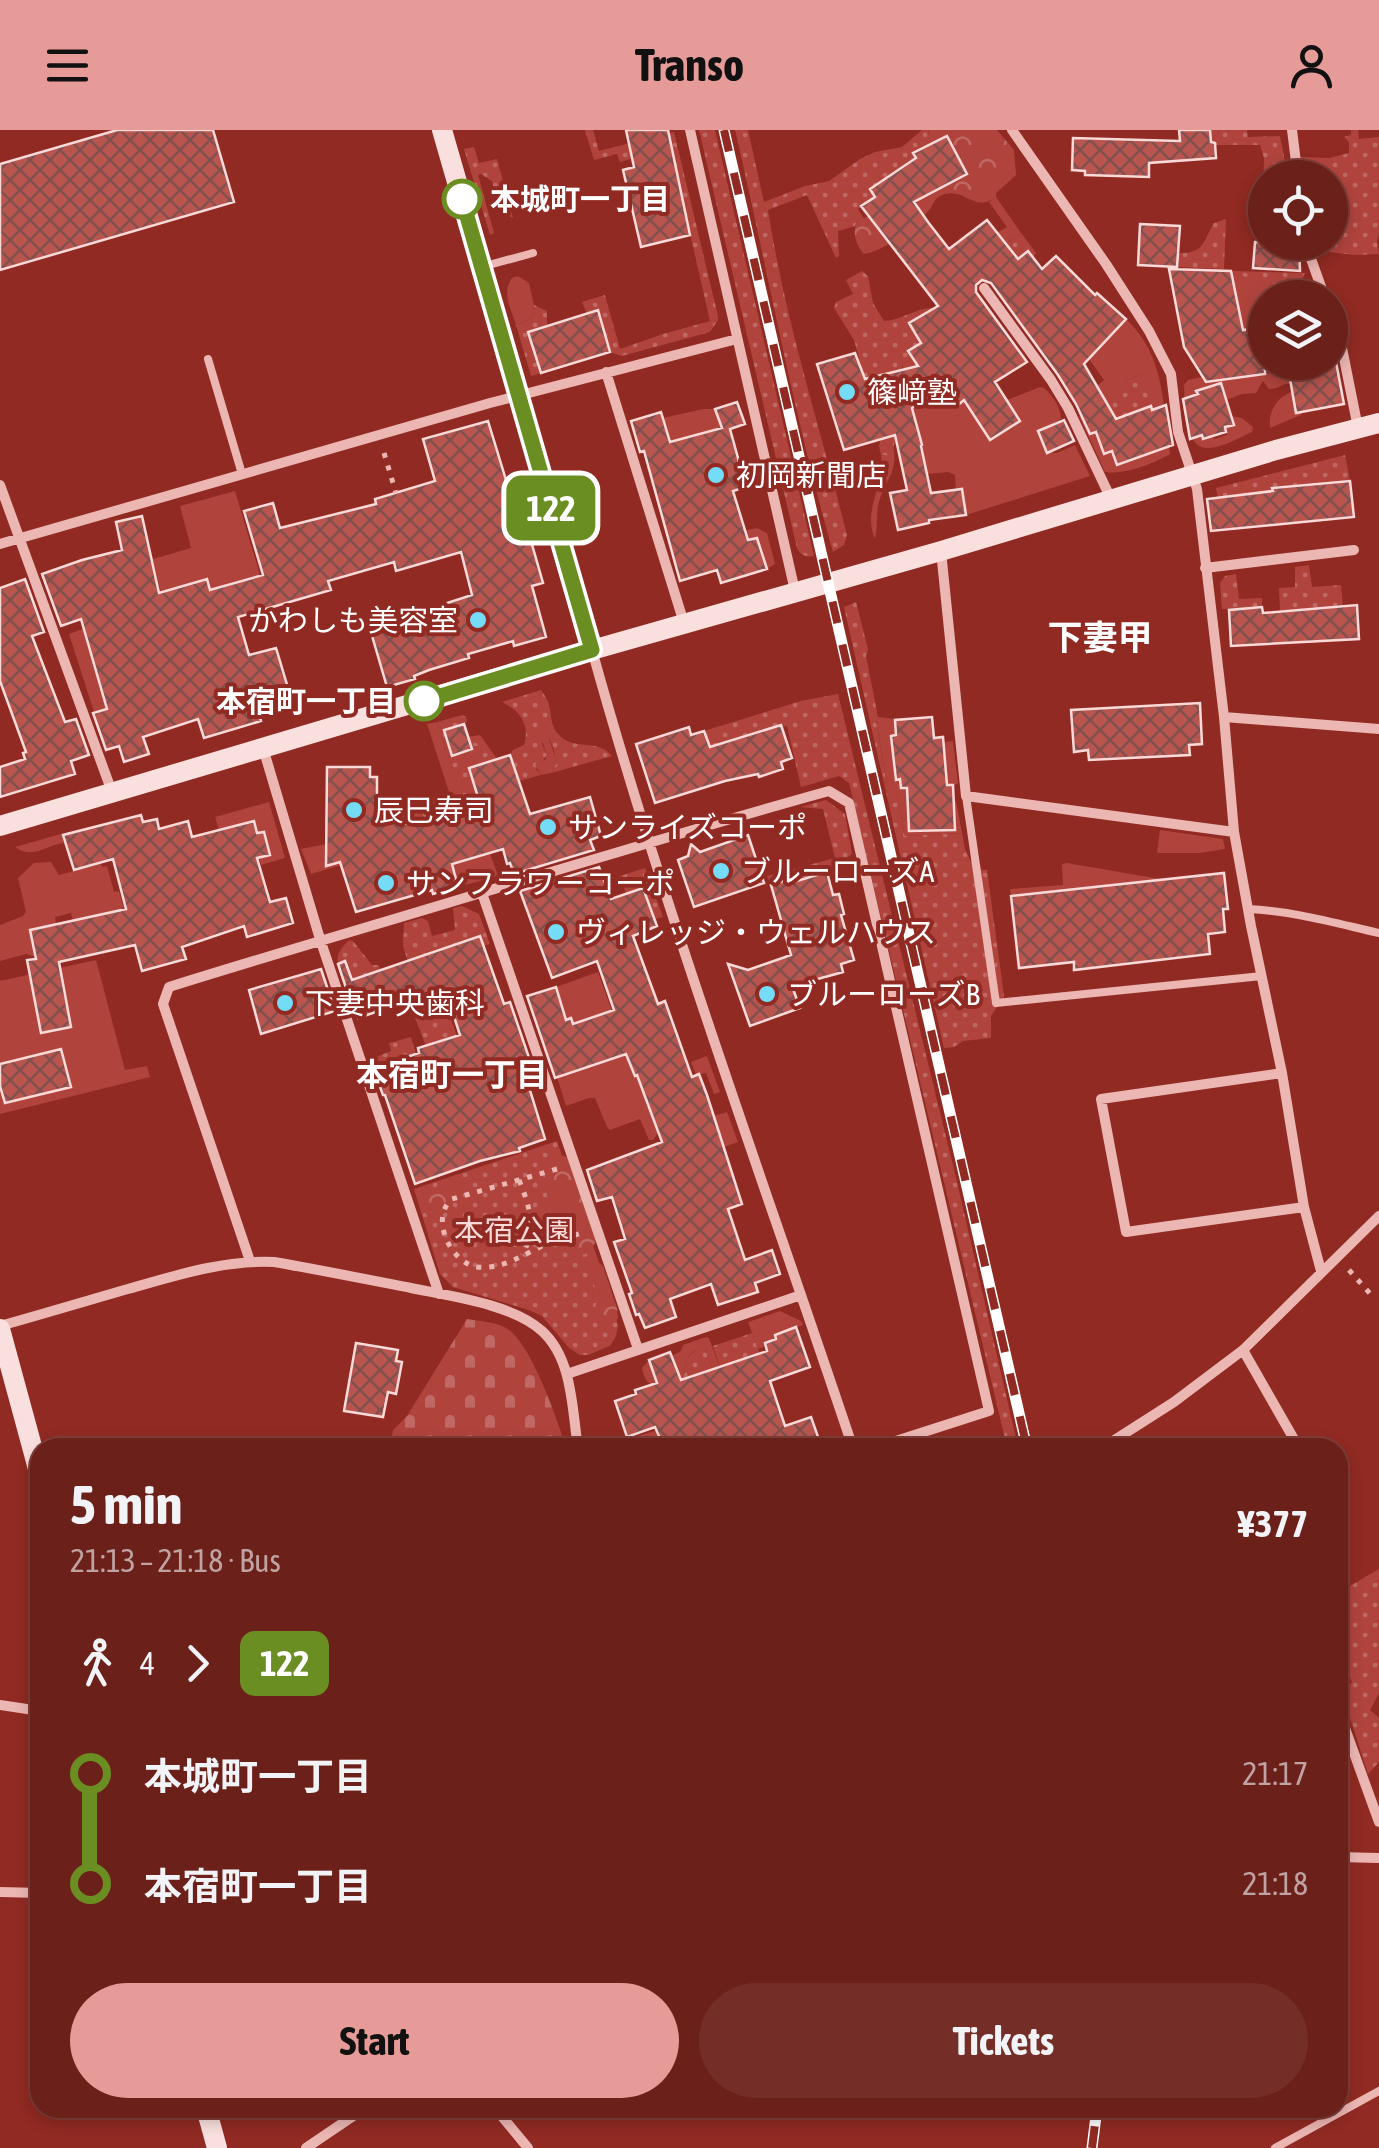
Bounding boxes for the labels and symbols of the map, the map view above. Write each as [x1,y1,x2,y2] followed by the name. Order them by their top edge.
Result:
[443,180,481,218] marker: 本城町一丁目
[490,182,670,216] place label: 本城町一丁目
[867,375,957,409] place label: 篠﨑塾
[836,381,858,403] marker: 篠﨑塾
[736,458,886,492] place label: 初岡新聞店
[705,464,727,486] marker: 初岡新聞店
[494,476,608,540] line badge: 122
[248,603,458,637] place label: かわしも美容室
[467,609,489,631] marker: かわしも美容室
[1047,617,1153,657] district label: 下妻甲
[405,682,443,720] marker: 本宿町一丁目
[216,684,396,718] place label: 本宿町一丁目
[374,793,494,827] place label: 辰巳寿司
[343,799,365,821] marker: 辰巳寿司
[568,810,807,844] place label: サンライズコーポ
[537,816,559,838] marker: サンライズコーポ
[741,854,934,888] place label: ブルーローズA
[710,860,732,882] marker: ブルーローズA
[406,866,675,900] place label: サンフラワーコーポ
[375,872,397,894] marker: サンフラワーコーポ
[576,915,936,949] place label: ヴィレッジ・ウェルハウス
[545,921,567,943] marker: ヴィレッジ・ウェルハウス
[787,977,980,1011] place label: ブルーローズB
[756,983,778,1005] marker: ブルーローズB
[305,986,485,1020] place label: 下妻中央歯科
[274,992,296,1014] marker: 下妻中央歯科
[356,1056,548,1093] district label: 本宿町一丁目
[454,1213,574,1247] park label: 本宿公園

